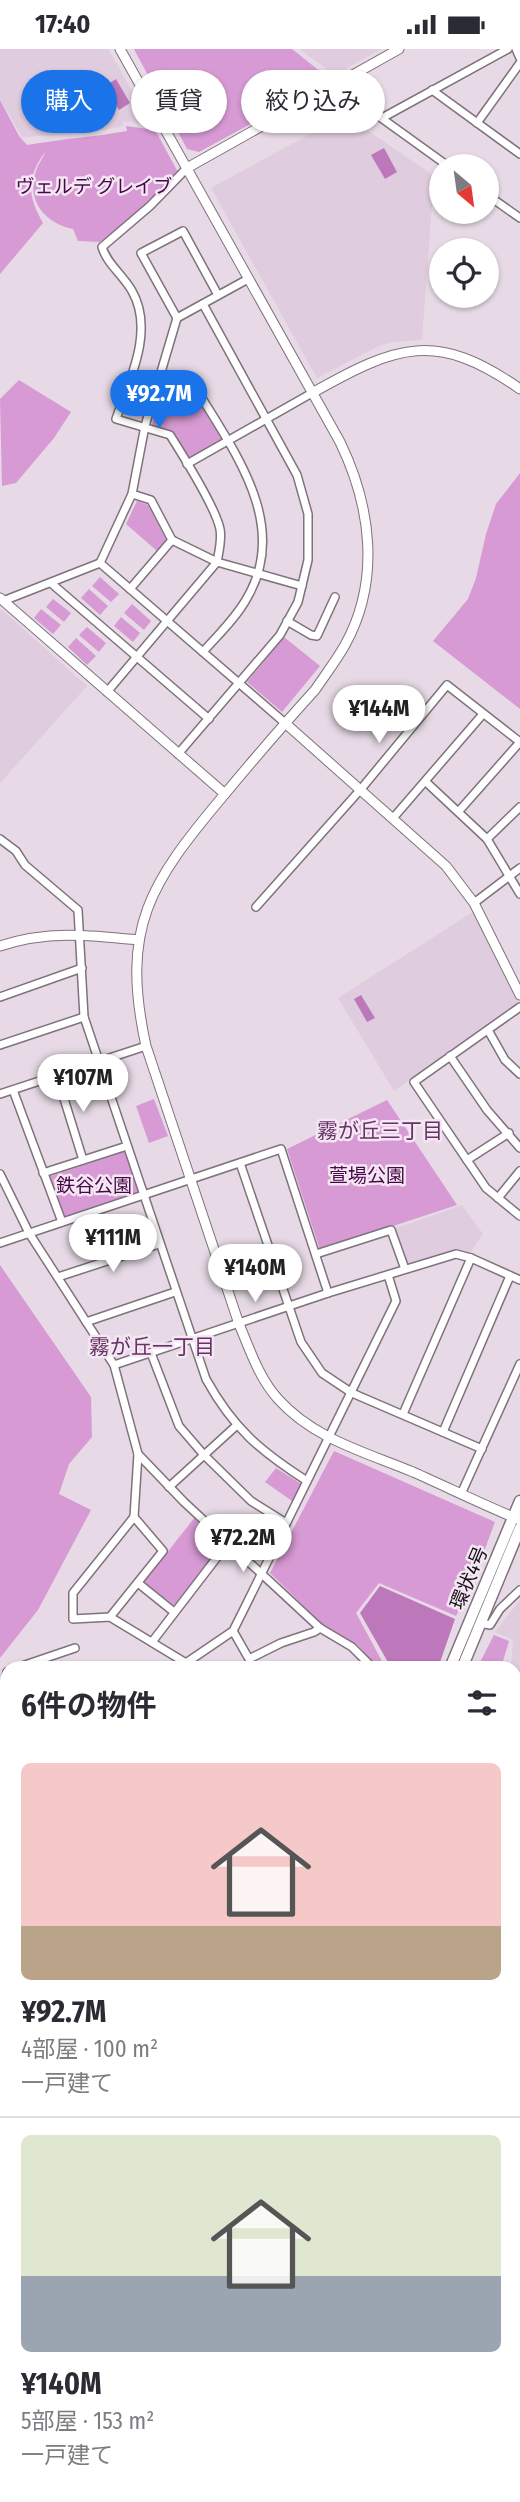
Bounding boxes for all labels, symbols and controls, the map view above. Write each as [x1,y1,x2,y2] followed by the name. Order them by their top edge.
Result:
[35,9,90,40] text: 17:40
[21,70,117,133] chip: 購入
[131,70,227,133] chip: 賃貸
[241,70,385,133] chip: 絞り込み
[429,154,499,224] north arrow
[429,154,499,308] map controls
[16,175,172,198] park label: ヴェルデ グレイブ
[429,238,499,308] button: locate
[102,371,216,430] pin: ¥92.7M
[126,379,192,407] text: ¥92.7M
[330,685,428,745] pin: ¥144M
[348,694,410,722] text: ¥144M
[34,1055,132,1114] pin: ¥107M
[53,1063,113,1091] text: ¥107M
[317,1118,443,1144] district label: 霧が丘三丁目
[329,1164,405,1187] park label: 萱場公園
[56,1174,132,1197] park label: 鉄谷公園
[64,1215,162,1274] pin: ¥111M
[85,1223,141,1251] text: ¥111M
[206,1245,304,1304] pin: ¥140M
[224,1253,286,1281] text: ¥140M
[89,1334,215,1360] district label: 霧が丘一丁目
[186,1515,300,1574] pin: ¥72.2M
[211,1523,275,1551] text: ¥72.2M
[445,1543,493,1613] street label: 環状4号
[463,1684,501,1722] icon: filters
[21,1688,157,1724] text: 6件の物件
[198,1809,324,1935] icon: home
[21,1994,106,2030] text: ¥92.7M
[21,2035,158,2063] text: 4部屋 · 100 m²
[21,2069,113,2097] text: 一戸建て
[198,2181,324,2307] icon: home
[21,2366,102,2402] text: ¥140M
[21,2407,154,2435] text: 5部屋 · 153 m²
[21,2441,113,2469] text: 一戸建て

